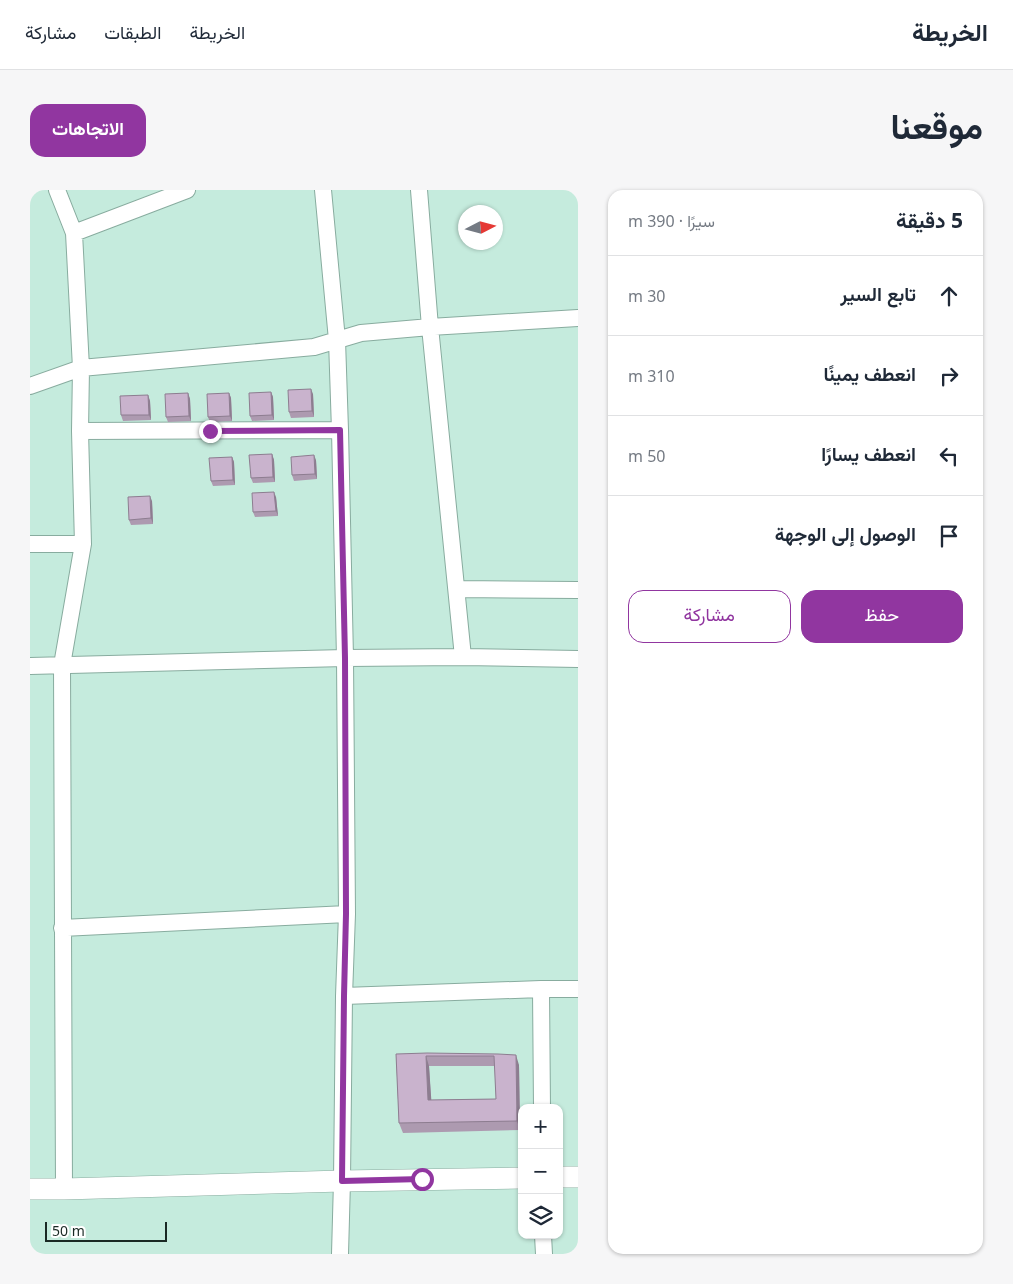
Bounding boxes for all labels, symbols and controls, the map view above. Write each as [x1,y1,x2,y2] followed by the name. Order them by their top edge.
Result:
[912,15,988,48] text: الخريطة
[25,20,76,44] text: مشاركة
[104,20,161,44] text: الطبقات
[189,20,245,44] text: الخريطة
[890,102,983,149] text: موقعنا
[30,104,146,157] button: الاتجاهات
[458,205,503,250] north arrow
[896,206,963,234] text: 5 دقيقة
[628,210,715,232] text: سيرًا · 390 m
[840,281,916,307] text: تابع السير
[935,282,963,310] icon: ahead
[628,285,665,307] text: 30 m
[823,361,916,387] text: انعطف يمينًا
[935,362,963,390] icon: right
[628,365,675,387] text: 310 m
[199,420,222,443] route end
[821,441,916,467] text: انعطف يسارًا
[935,442,963,470] icon: left
[628,445,665,467] text: 50 m
[775,521,916,547] text: الوصول إلى الوجهة
[935,522,963,550] icon: arrive
[628,590,791,643] button: مشاركة
[801,590,963,643] button: حفظ
[518,1104,563,1239] map controls
[518,1104,563,1149] button: +
[518,1149,563,1194] button: −
[411,1168,434,1191] route start
[518,1194,563,1239] button: layers
[45,1219,168,1242] scale bar
[52,1221,85,1240] text: 50 m

